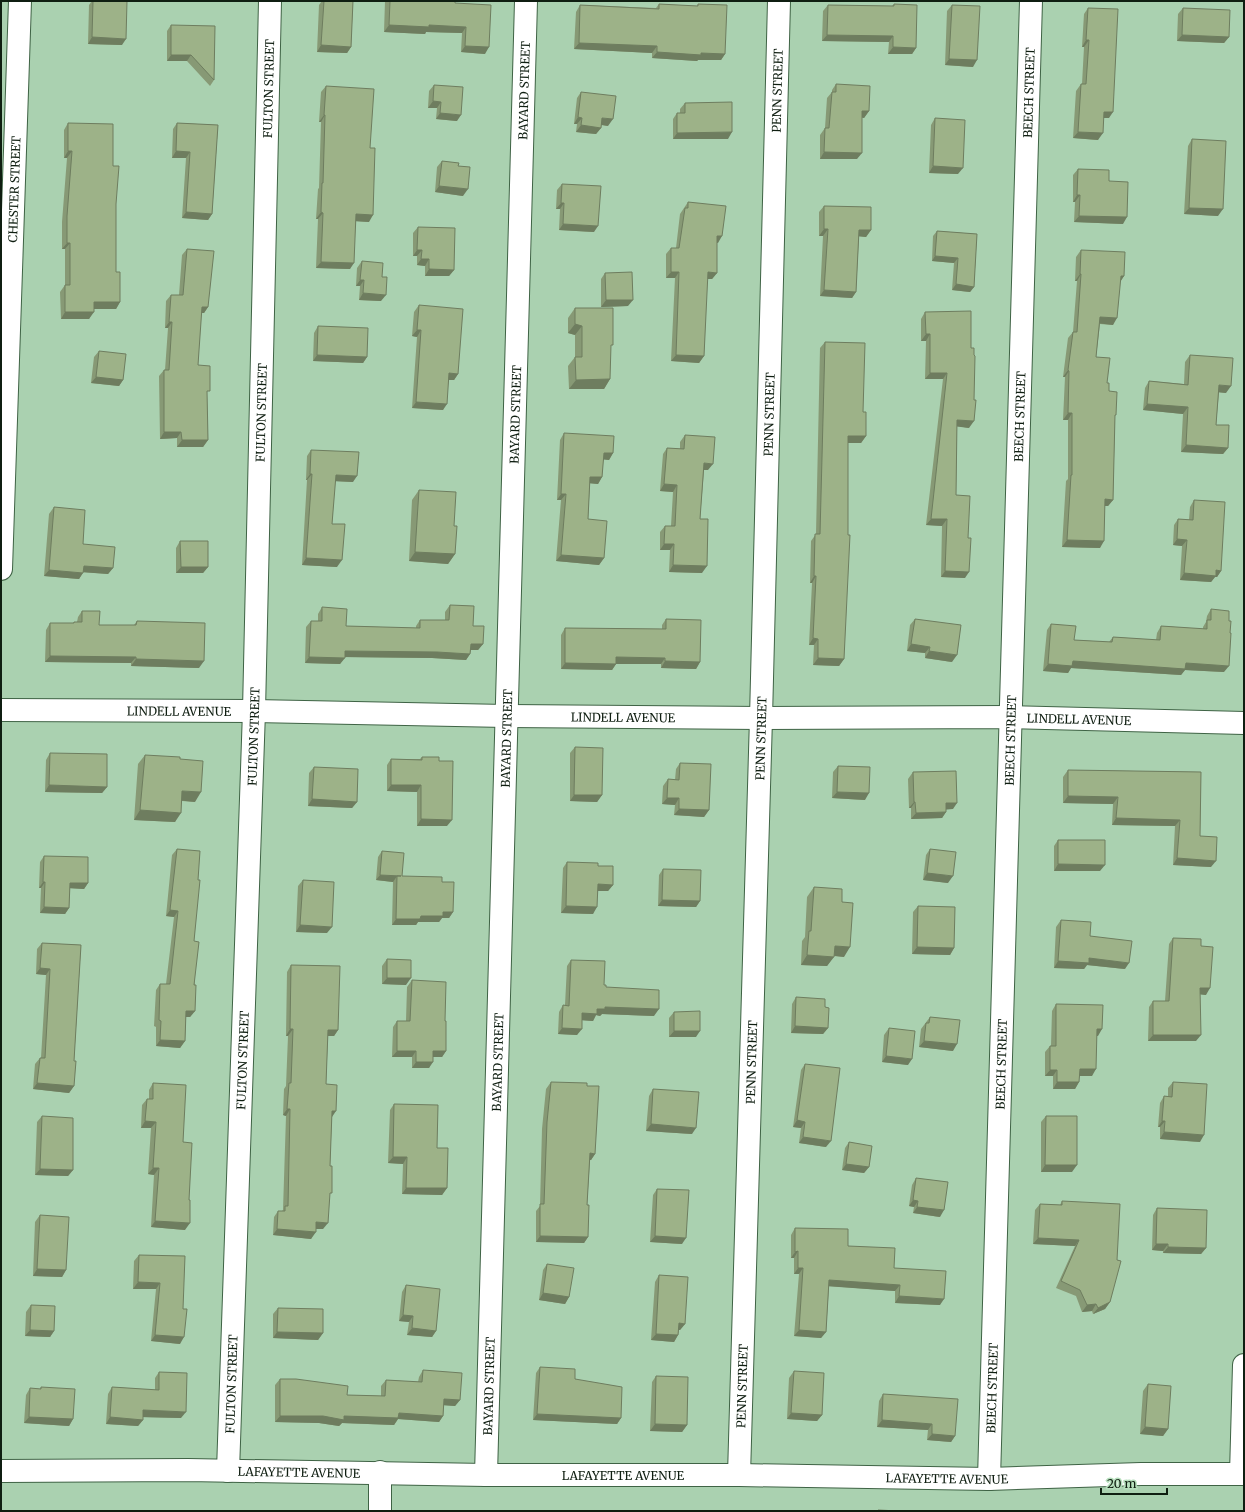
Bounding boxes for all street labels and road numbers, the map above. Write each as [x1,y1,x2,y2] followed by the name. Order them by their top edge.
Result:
[259,38,277,138] street label: FULTON STREET
[515,40,532,140] street label: BAYARD STREET
[1020,46,1037,138] street label: BEECH STREET
[768,48,785,133] street label: PENN STREET
[4,135,23,243] street label: CHESTER STREET
[252,362,269,462] street label: FULTON STREET
[506,364,524,464] street label: BAYARD STREET
[1010,370,1028,462] street label: BEECH STREET
[760,372,777,457] street label: PENN STREET
[244,686,262,786] street label: FULTON STREET
[497,688,515,788] street label: BAYARD STREET
[1001,694,1019,786] street label: BEECH STREET
[752,695,769,781] street label: PENN STREET
[127,703,232,718] street label: LINDELL AVENUE
[571,709,676,725] street label: LINDELL AVENUE
[1026,710,1132,728] street label: LINDELL AVENUE
[233,1010,251,1110] street label: FULTON STREET
[488,1012,506,1112] street label: BAYARD STREET
[992,1018,1010,1110] street label: BEECH STREET
[742,1019,760,1104] street label: PENN STREET
[222,1334,240,1434] street label: FULTON STREET
[480,1336,497,1436] street label: BAYARD STREET
[983,1342,1000,1434] street label: BEECH STREET
[733,1343,750,1428] street label: PENN STREET
[238,1463,361,1480] street label: LAFAYETTE AVENUE
[562,1468,685,1483] street label: LAFAYETTE AVENUE
[886,1470,1009,1487] street label: LAFAYETTE AVENUE

